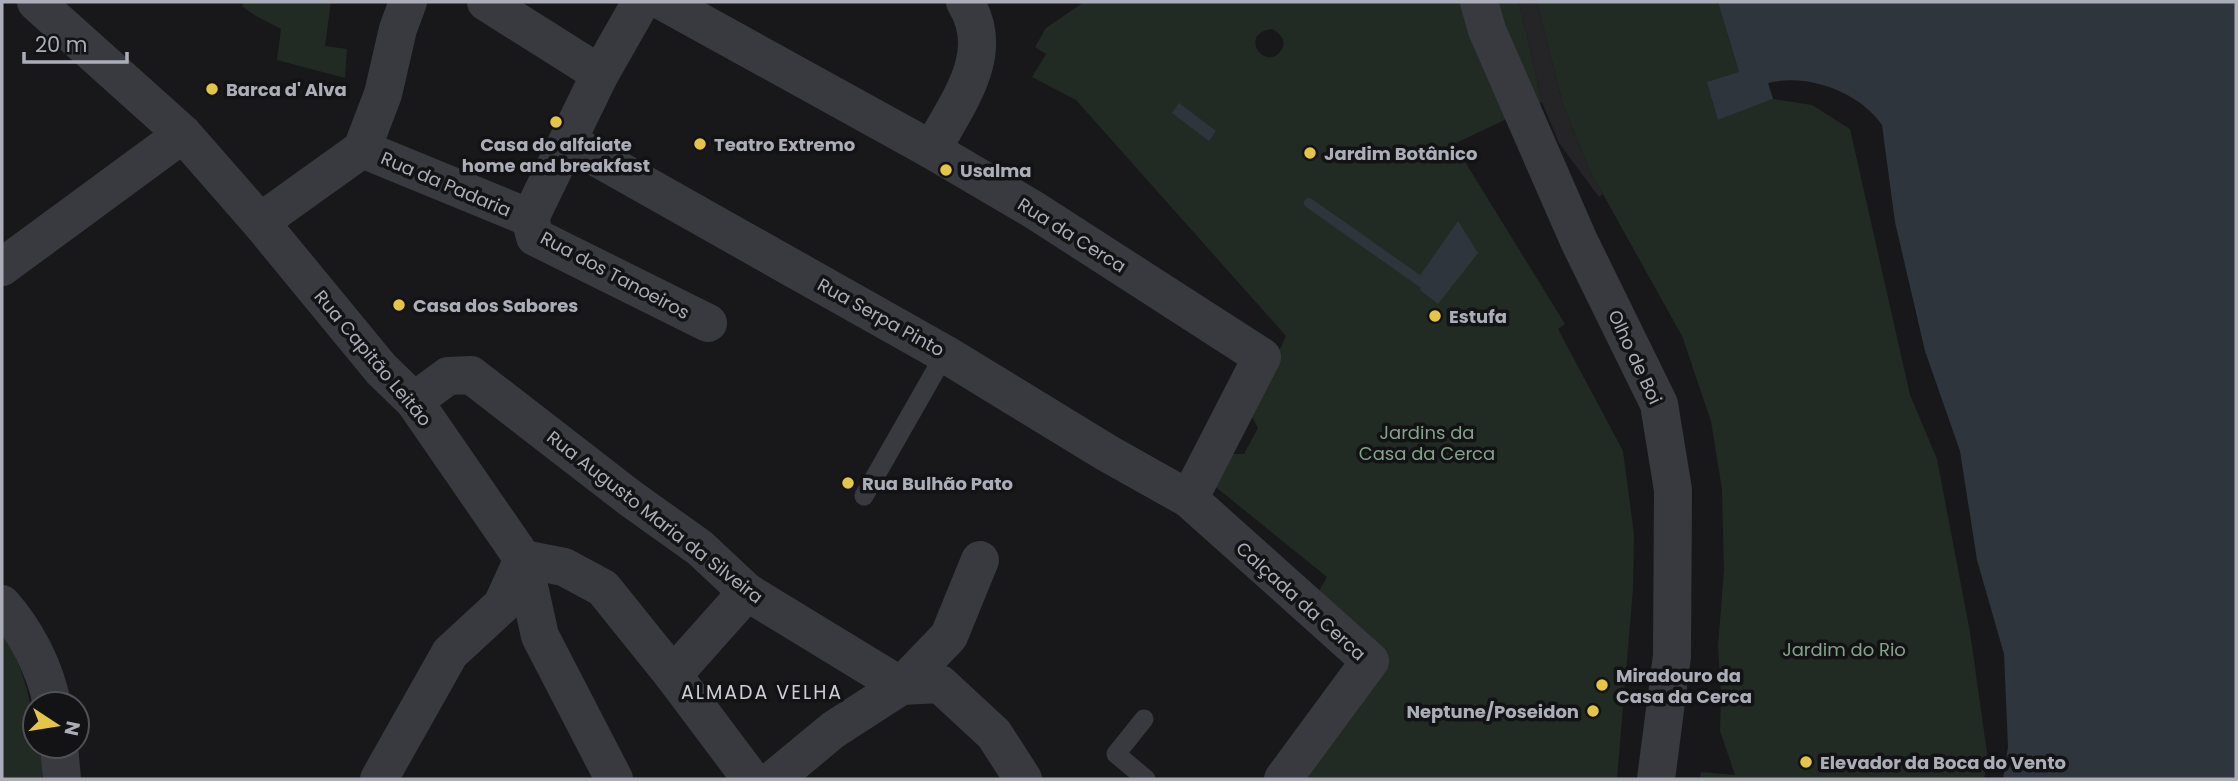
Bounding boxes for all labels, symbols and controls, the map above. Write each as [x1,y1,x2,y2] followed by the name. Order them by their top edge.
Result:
[24,21,128,65] scale bar
[35,30,88,59] text: 20 m
[226,77,347,102] place label: Barca d' Alva
[204,81,220,97] marker: Barca d' Alva
[548,114,564,130] marker: Casa do alfaiate home and breakfast
[462,132,650,178] place label: Casa do alfaiate home and breakfast
[714,132,855,157] place label: Teatro Extremo
[692,136,708,152] marker: Teatro Extremo
[1324,141,1477,166] place label: Jardim Botânico
[377,145,515,223] street label: Rua da Padaria
[1302,145,1318,161] marker: Jardim Botânico
[960,158,1032,183] place label: Usalma
[938,162,954,178] marker: Usalma
[1013,192,1131,278] street label: Rua da Cerca
[536,225,694,325] street label: Rua dos Tanoeiros
[813,272,949,362] street label: Rua Serpa Pinto
[309,285,437,431] street label: Rua Capitão Leitão
[413,293,578,318] place label: Casa dos Sabores
[391,297,407,313] marker: Casa dos Sabores
[1449,304,1507,329] place label: Estufa
[1602,306,1668,408] street label: Olho de Boi
[1427,308,1443,324] marker: Estufa
[1359,420,1495,466] park label: Jardins da Casa da Cerca
[542,425,768,609] street label: Rua Augusto Maria da Silveira
[862,471,1013,496] place label: Rua Bulhão Pato
[840,475,856,491] marker: Rua Bulhão Pato
[1231,536,1371,666] street label: Calçada da Cerca
[1782,637,1906,662] park label: Jardim do Rio
[1616,663,1752,709] place label: Miradouro da Casa da Cerca
[1594,677,1610,693] marker: Miradouro da Casa da Cerca
[681,679,843,706] district label: ALMADA VELHA
[21,690,91,760] north arrow
[1406,699,1579,724] place label: Neptune/Poseidon
[1585,703,1601,719] marker: Neptune/Poseidon
[57,719,87,738] text: N
[1820,750,2066,775] place label: Elevador da Boca do Vento
[1798,754,1814,770] marker: Elevador da Boca do Vento

